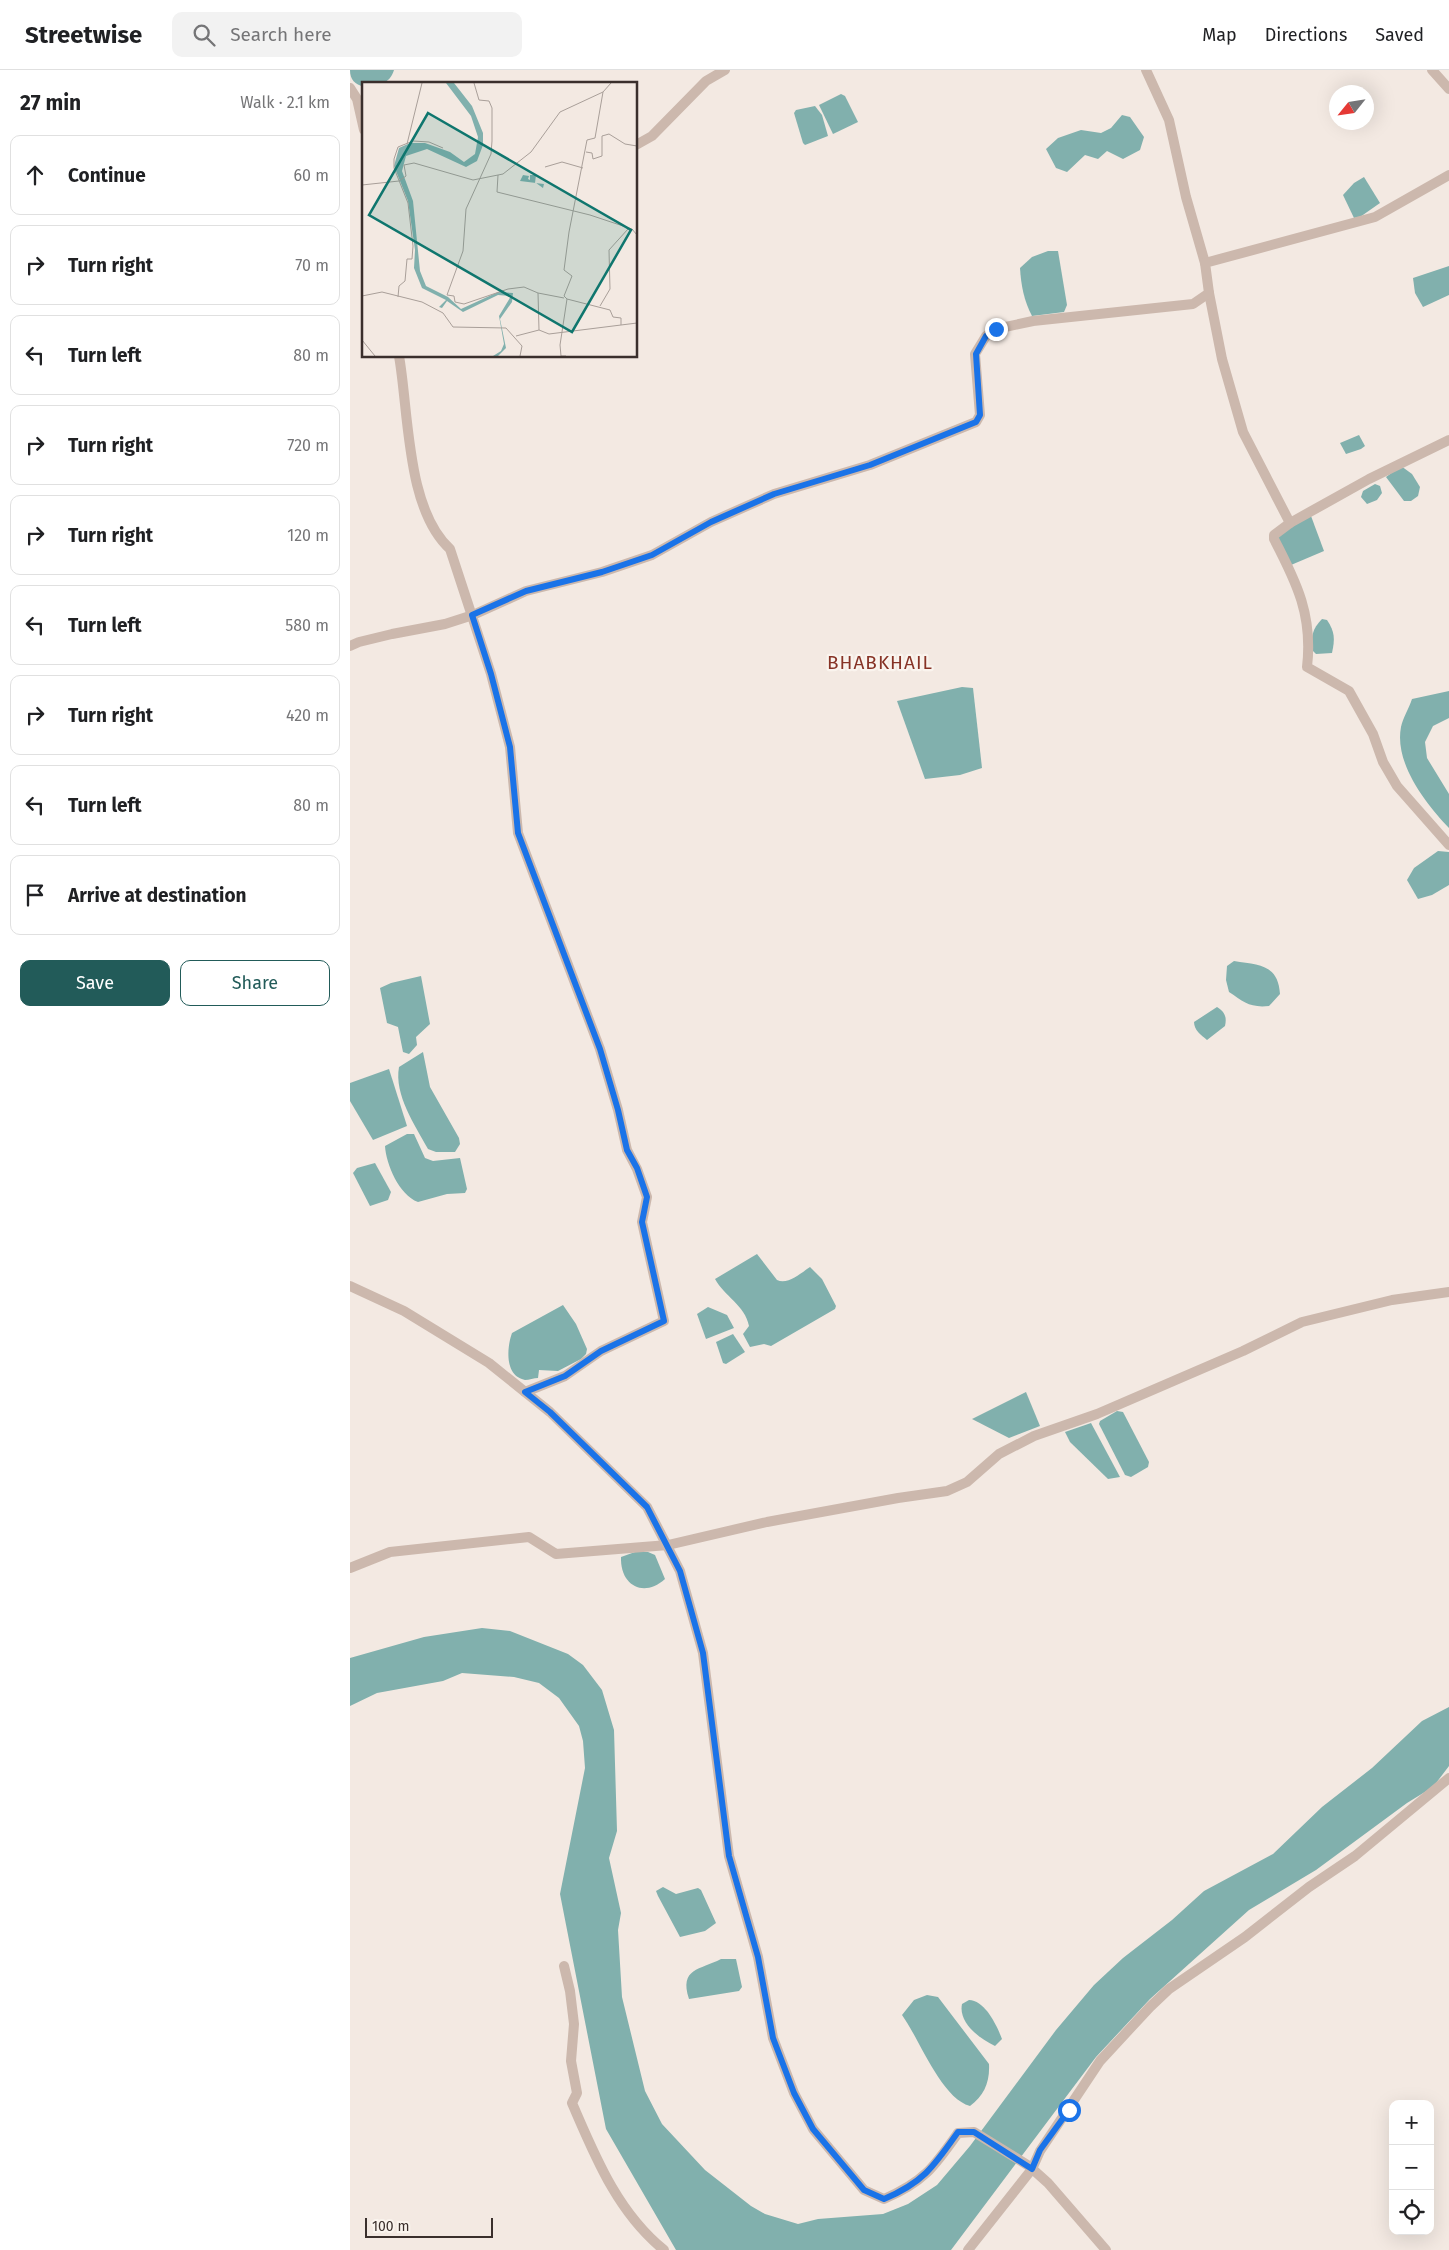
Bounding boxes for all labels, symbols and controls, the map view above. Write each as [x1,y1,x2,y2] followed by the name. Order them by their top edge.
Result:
[172,12,522,57] search box
[25,21,142,49] text: Streetwise
[190,21,218,49] icon: search
[230,23,332,46] text: Search here
[1202,24,1237,46] text: Map
[1265,24,1347,46] text: Directions
[1375,24,1424,46] text: Saved
[362,82,638,358] inset map
[1329,85,1374,130] north arrow
[20,90,81,116] text: 27 min
[240,93,330,112] text: Walk · 2.1 km
[21,161,49,189] icon: ahead
[68,164,146,187] text: Continue
[294,166,329,185] text: 60 m
[21,251,49,279] icon: right
[68,254,153,277] text: Turn right
[295,256,329,275] text: 70 m
[985,318,1008,341] route end
[21,341,49,369] icon: left
[68,344,142,367] text: Turn left
[293,346,329,365] text: 80 m
[21,431,49,459] icon: right
[68,434,153,457] text: Turn right
[287,436,329,455] text: 720 m
[21,521,49,549] icon: right
[68,524,153,547] text: Turn right
[287,526,329,545] text: 120 m
[21,611,49,639] icon: left
[68,614,142,637] text: Turn left
[285,616,329,635] text: 580 m
[827,651,933,674] district label: BHABKHAIL
[21,701,49,729] icon: right
[68,704,153,727] text: Turn right
[286,706,329,725] text: 420 m
[21,791,49,819] icon: left
[68,794,142,817] text: Turn left
[293,796,329,815] text: 80 m
[21,881,49,909] icon: arrive
[68,884,247,907] text: Arrive at destination
[20,960,170,1006] button: Save
[180,960,330,1006] button: Share
[1058,2099,1081,2122] route start
[1389,2100,1434,2235] map controls
[1389,2100,1434,2145] button: +
[1389,2145,1434,2190] button: −
[1389,2190,1434,2235] button: locate
[365,2215,492,2238] scale bar
[372,2218,409,2235] text: 100 m

